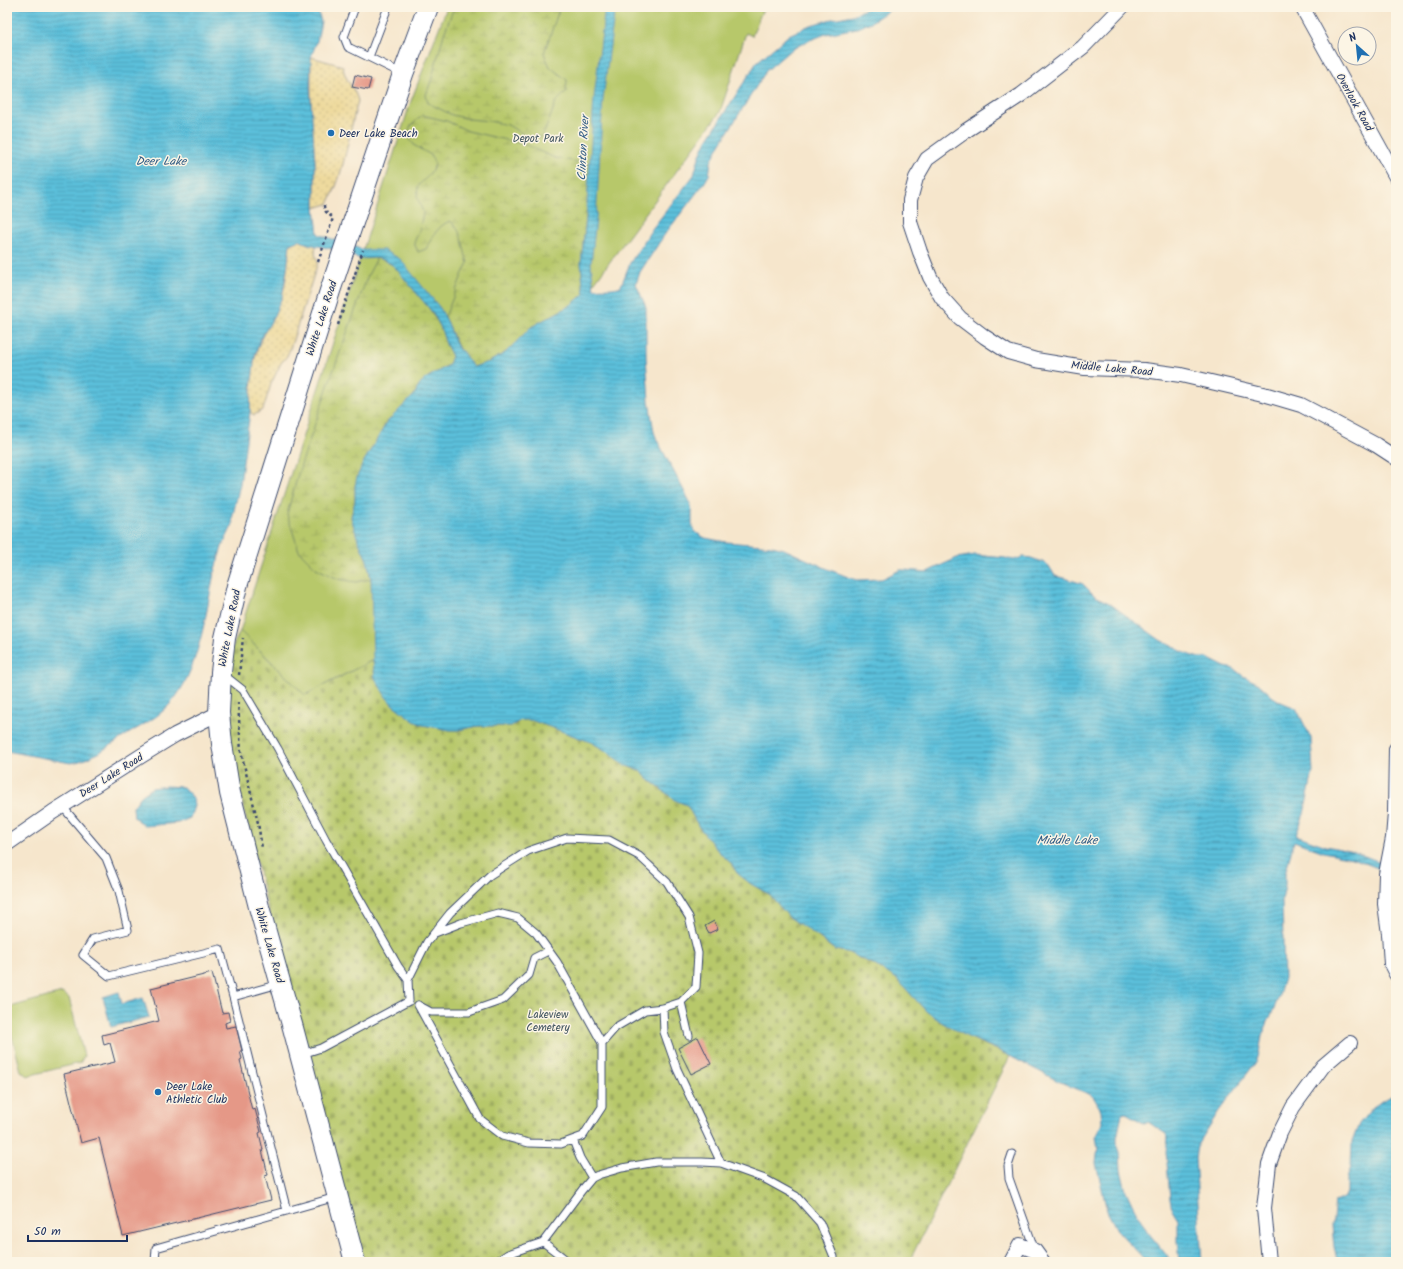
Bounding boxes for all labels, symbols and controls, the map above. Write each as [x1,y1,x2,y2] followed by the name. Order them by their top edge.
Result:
[1337,26,1377,66] north arrow
[1346,28,1360,48] text: N
[1331,70,1378,135] street label: Overlook Road
[572,112,595,181] water label: Clinton River
[339,125,418,143] place label: Deer Lake Beach
[326,128,336,138] marker: Deer Lake Beach
[513,130,564,148] park label: Depot Park
[136,152,188,171] water label: Deer Lake
[301,278,343,358] street label: White Lake Road
[1070,356,1154,382] street label: Middle Lake Road
[214,587,246,668] street label: White Lake Road
[76,749,148,803] street label: Deer Lake Road
[1037,831,1099,850] water label: Middle Lake
[250,905,289,986] street label: White Lake Road
[526,1006,570,1037] park label: Lakeview Cemetery
[166,1078,227,1109] place label: Deer Lake Athletic Club
[153,1087,163,1097] marker: Deer Lake Athletic Club
[28,1217,127,1243] scale bar
[34,1222,61,1241] text: 50 m

